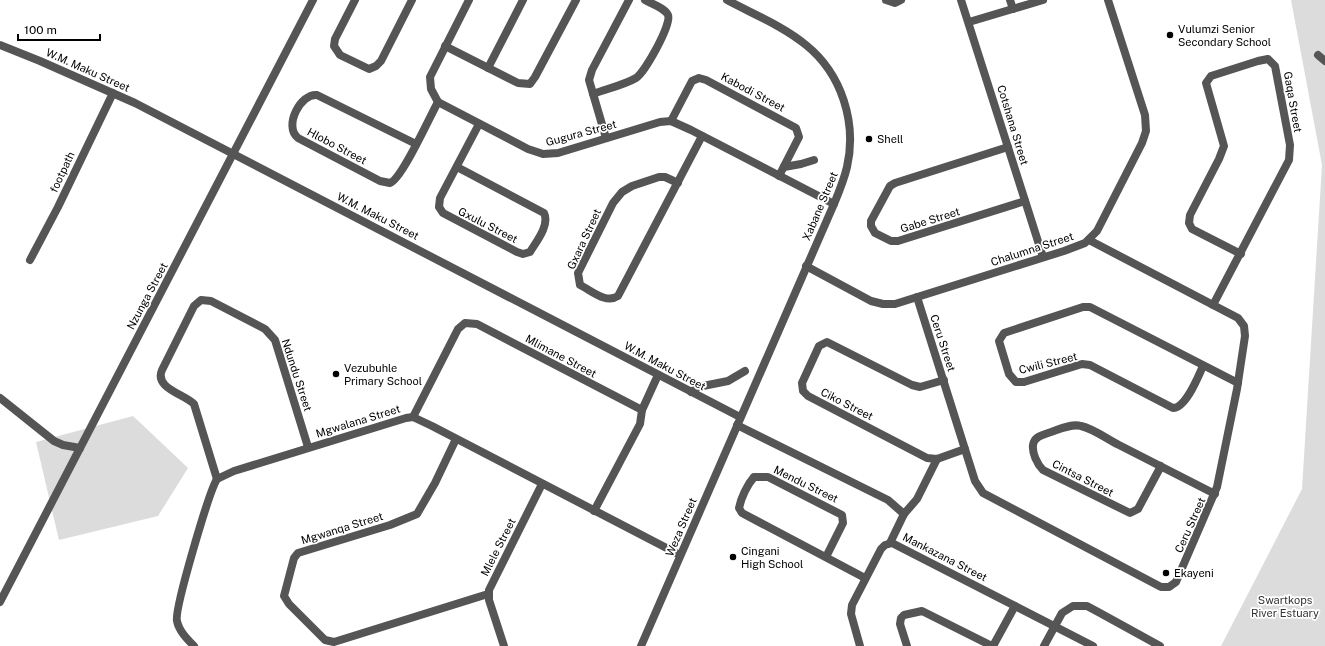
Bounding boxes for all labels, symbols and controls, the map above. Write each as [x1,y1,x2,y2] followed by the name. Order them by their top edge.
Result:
[18,16,100,42] scale bar
[24,23,57,37] text: 100 m
[1178,23,1271,48] place label: Vulumzi Senior Secondary School
[1165,30,1175,40] marker: Vulumzi Senior Secondary School
[44,46,132,94] street label: W.M. Maku Street
[719,70,787,114] street label: Kabodi Street
[1282,71,1304,133] street label: Gaqa Street
[995,84,1031,166] street label: Cotshana Street
[544,118,618,148] street label: Gugura Street
[305,125,369,167] street label: Hlobo Street
[877,133,903,145] place label: Shell
[864,134,874,144] marker: Shell
[47,150,77,194] street label: footpath
[800,170,840,242] street label: Xabane Street
[335,190,421,242] street label: W.M. Maku Street
[456,205,520,245] street label: Gxulu Street
[899,205,961,235] street label: Gabe Street
[565,207,603,271] street label: Gxara Street
[989,230,1075,268] street label: Chalumna Street
[124,261,170,331] street label: Nzunga Street
[928,313,958,373] street label: Ceru Street
[523,332,599,380] street label: Mlimane Street
[280,337,314,413] street label: Ndundu Street
[622,339,708,393] street label: W.M. Maku Street
[1018,350,1078,376] street label: Cwili Street
[344,362,422,387] place label: Vezubuhle Primary School
[331,369,341,379] marker: Vezubuhle Primary School
[819,386,875,422] street label: Ciko Street
[314,402,402,440] street label: Mgwalana Street
[1050,457,1116,499] street label: Cintsa Street
[772,463,840,505] street label: Mendu Street
[1172,495,1208,555] street label: Ceru Street
[663,496,699,558] street label: Weza Street
[300,510,384,546] street label: Mgwanqa Street
[478,516,518,578] street label: Mlele Street
[901,531,989,583] street label: Mankazana Street
[741,545,803,570] place label: Cingani High School
[728,552,738,562] marker: Cingani High School
[1174,567,1214,579] place label: Ekayeni
[1161,568,1171,578] marker: Ekayeni
[1251,594,1319,619] park label: Swartkops River Estuary

